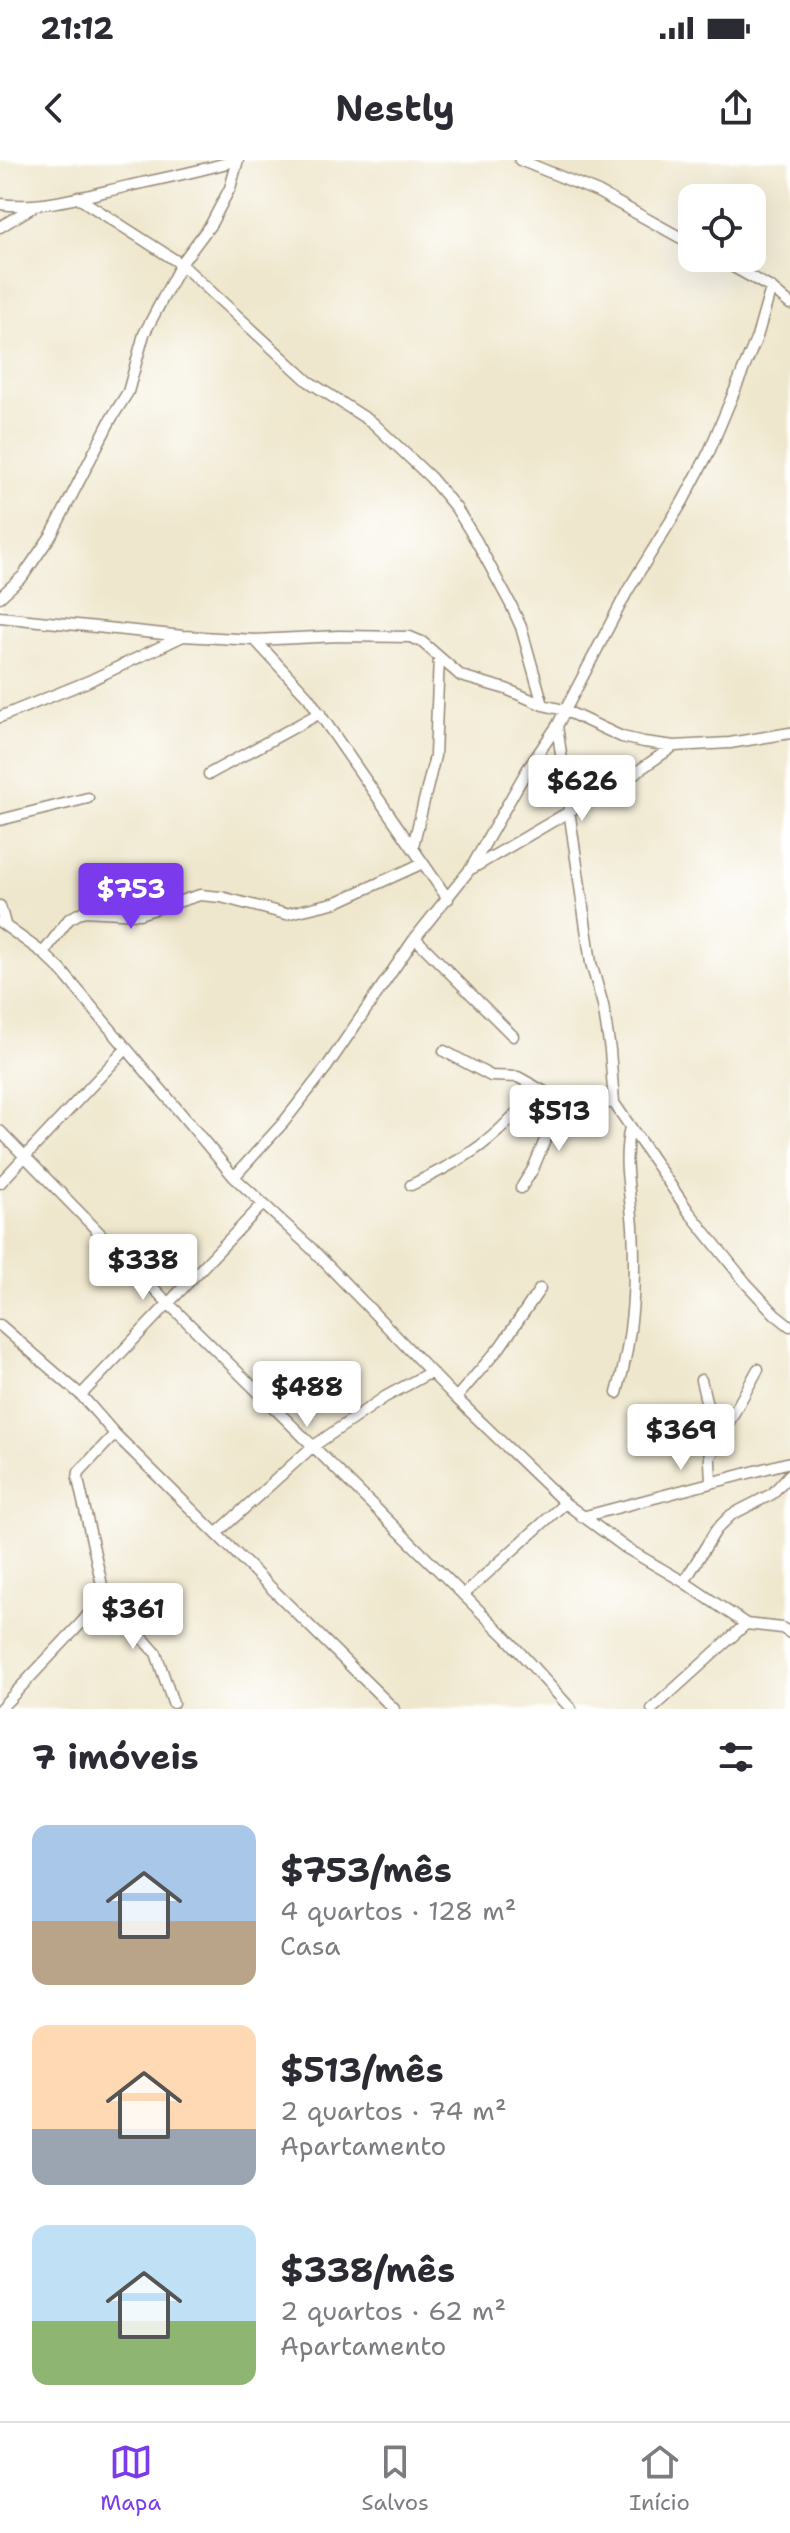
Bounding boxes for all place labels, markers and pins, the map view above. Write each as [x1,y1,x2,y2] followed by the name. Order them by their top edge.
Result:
[535,755,629,823] pin: $626
[84,863,178,931] pin: $753
[512,1085,606,1153] pin: $513
[96,1234,190,1302] pin: $338
[260,1361,354,1429] pin: $488
[634,1404,728,1472] pin: $369
[86,1583,180,1651] pin: $361

